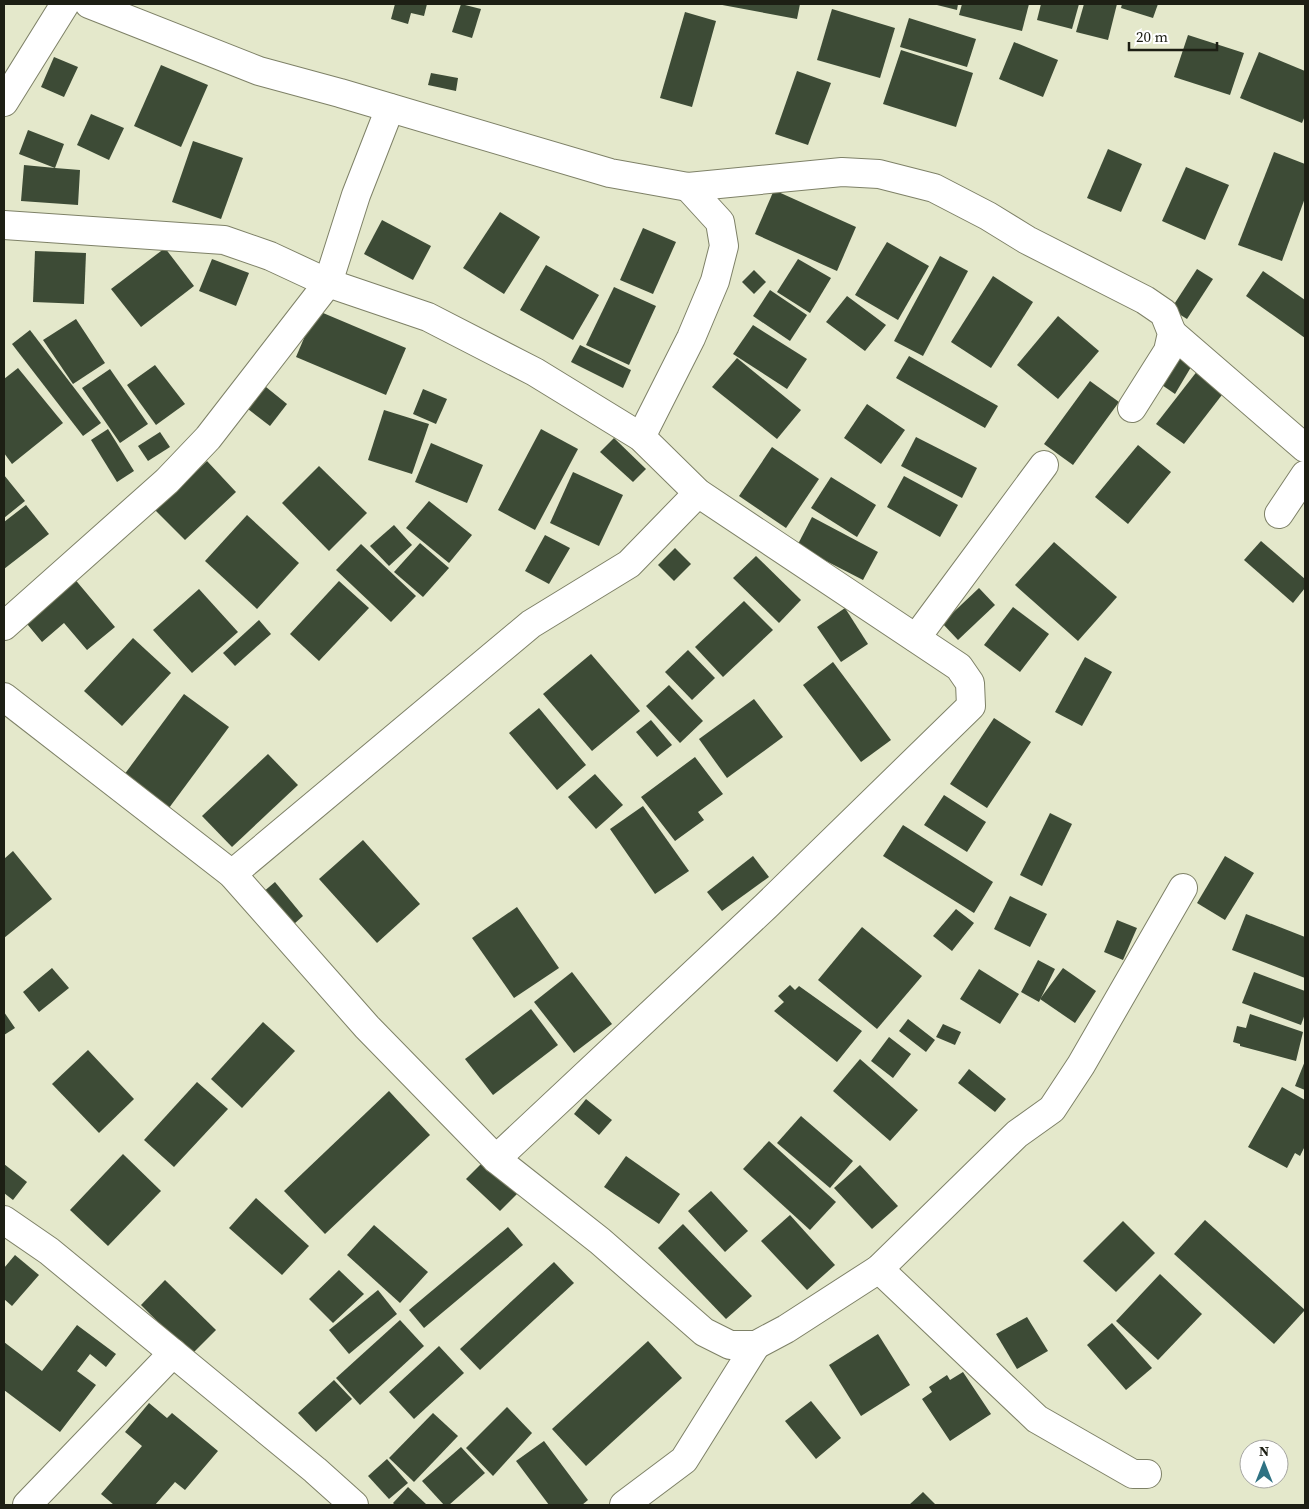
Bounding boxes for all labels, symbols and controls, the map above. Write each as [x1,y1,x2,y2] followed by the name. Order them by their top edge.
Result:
[1129,20,1216,52] scale bar
[1136,26,1168,47] text: 20 m
[1239,1439,1289,1489] north arrow
[1259,1441,1269,1461] text: N

